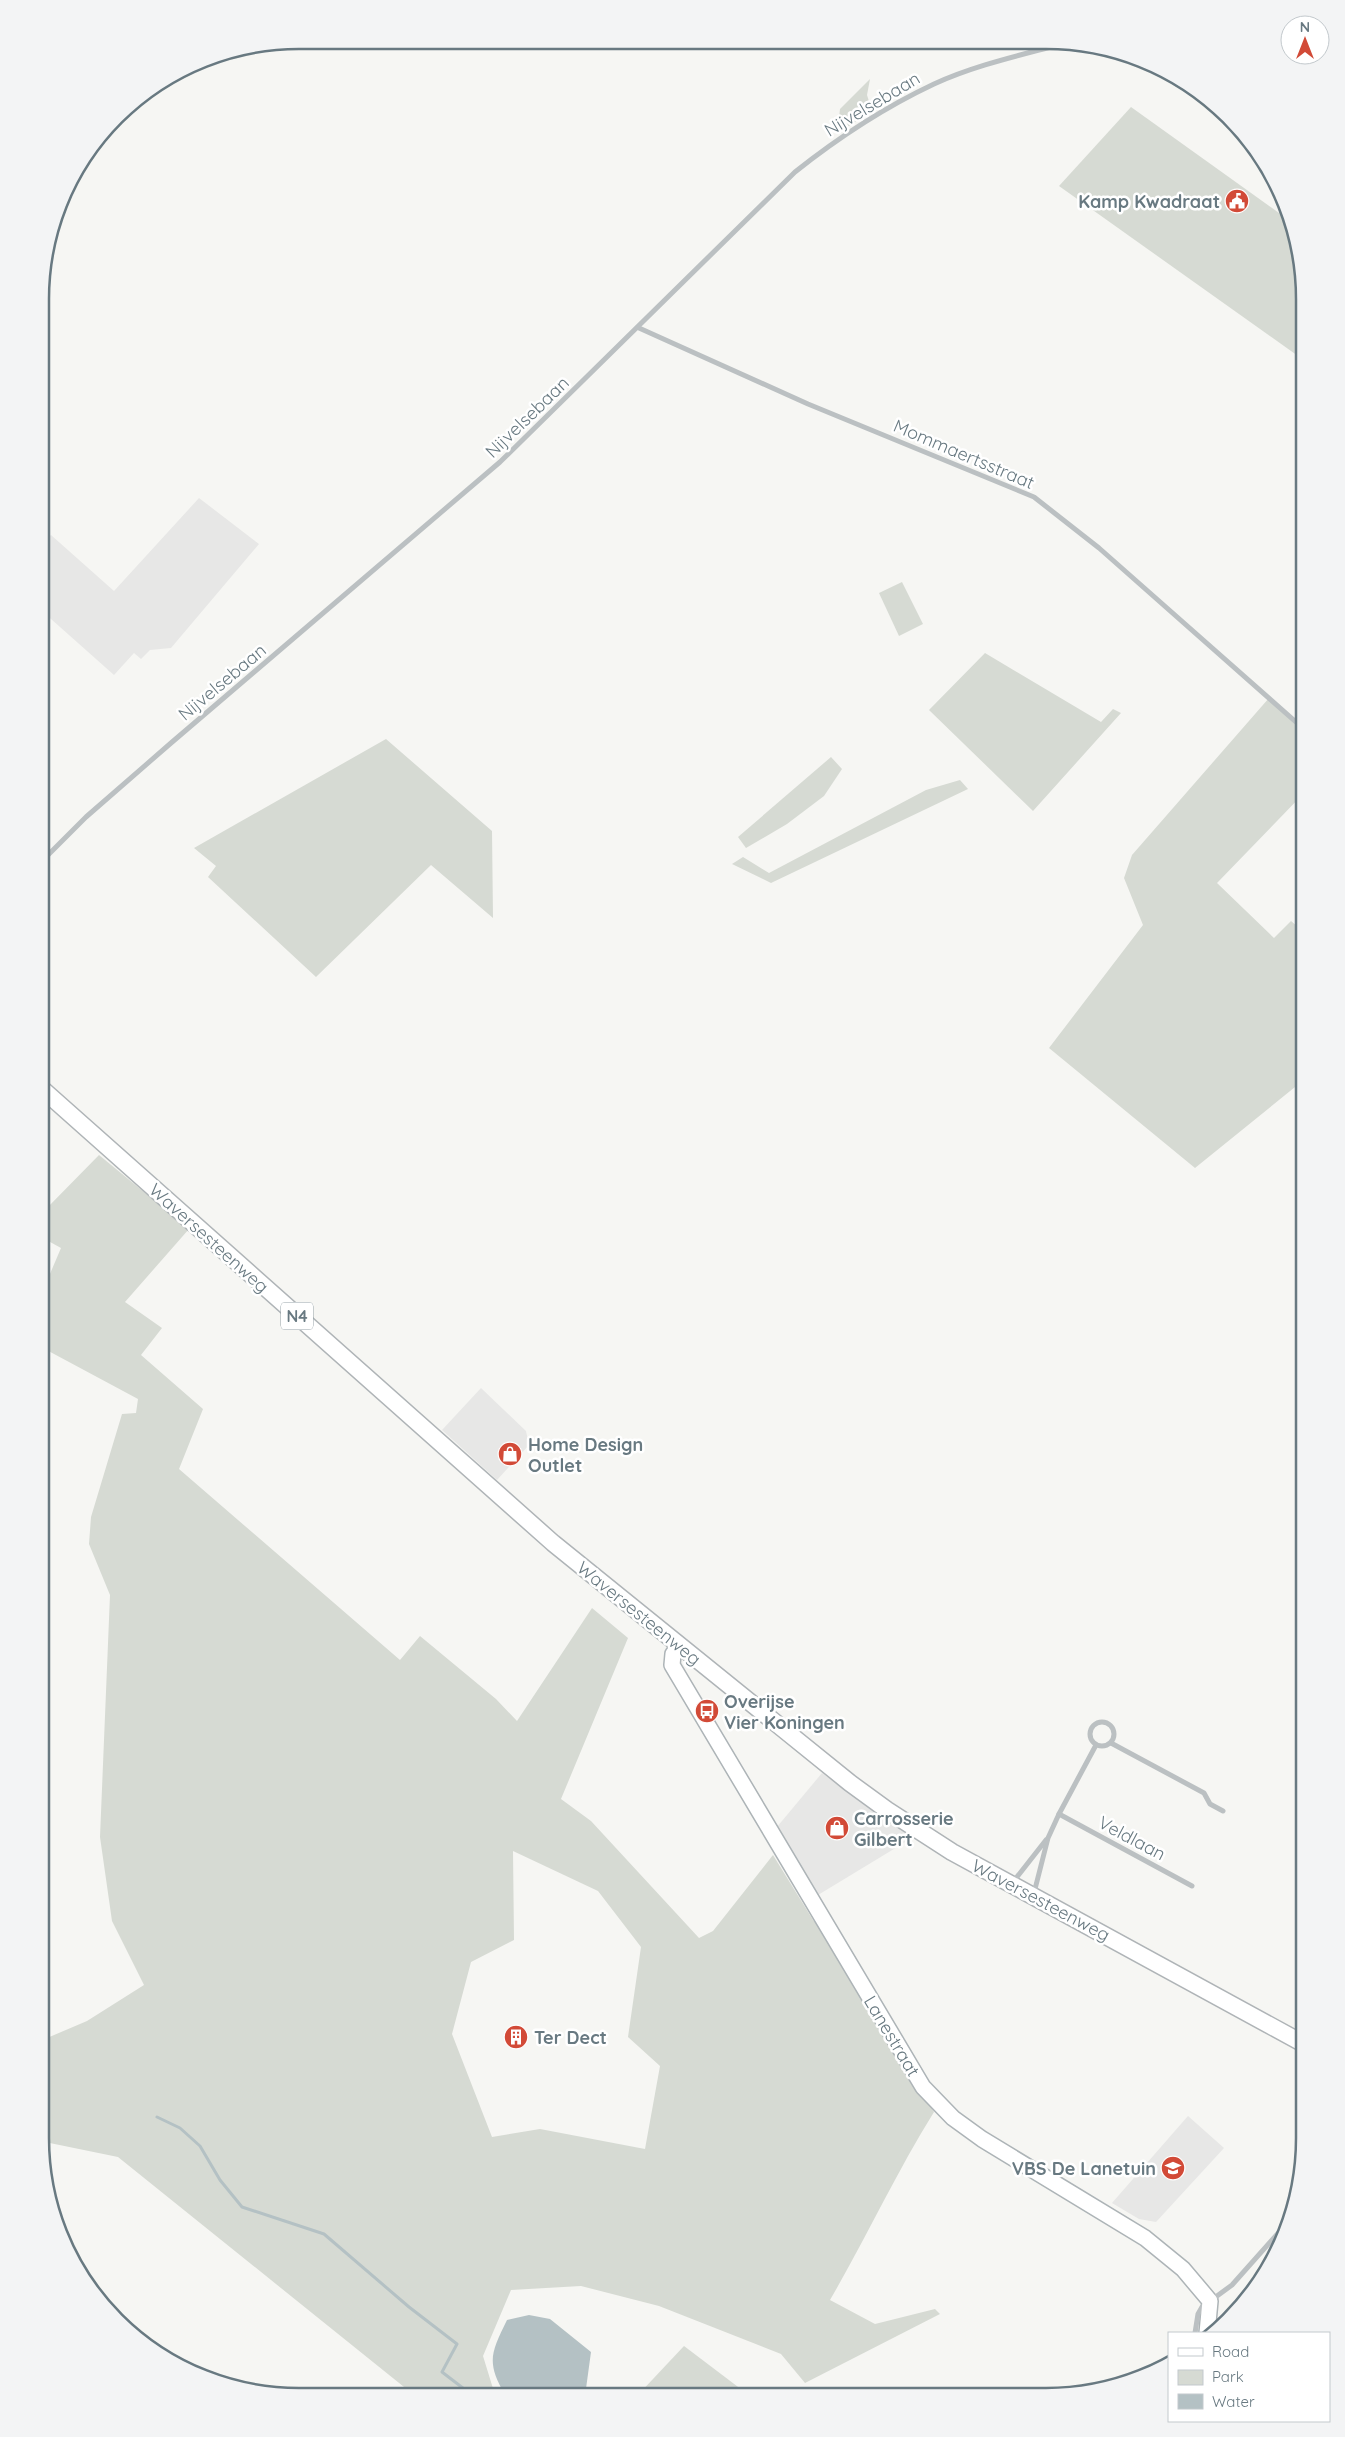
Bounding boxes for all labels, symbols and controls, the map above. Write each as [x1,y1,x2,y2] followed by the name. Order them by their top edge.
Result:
[1280,15,1330,65] north arrow
[1300,18,1310,36] text: N
[820,66,924,142] street label: Nijvelsebaan
[1224,188,1250,214] public building icon: Kamp Kwadraat
[1078,190,1220,213] place label: Kamp Kwadraat
[480,371,574,463] street label: Nijvelsebaan
[890,414,1038,494] street label: Mommaertsstraat
[173,639,271,725] street label: Nijvelsebaan
[144,1178,274,1298] street label: Waversesteenweg
[281,1302,313,1330] road number: N4
[528,1433,643,1477] place label: Home Design Outlet
[497,1441,523,1467] shop icon: Home Design Outlet
[572,1556,706,1670] street label: Waversesteenweg
[724,1690,845,1734] place label: Overijse Vier Koningen
[694,1698,720,1724] bus stop icon: Overijse Vier Koningen
[854,1807,954,1851] place label: Carrosserie Gilbert
[1094,1811,1170,1865] street label: Veldlaan
[824,1815,850,1841] shop icon: Carrosserie Gilbert
[968,1854,1114,1946] street label: Waversesteenweg
[859,1991,925,2081] street label: Lanestraat
[503,2024,529,2050] building icon: Ter Dect
[534,2026,607,2049] place label: Ter Dect
[1160,2155,1186,2181] school or university icon: VBS De Lanetuin
[1012,2157,1156,2180] place label: VBS De Lanetuin
[1168,2332,1330,2422] legend
[1212,2342,1249,2361] text: Road
[1212,2367,1244,2386] text: Park
[1212,2392,1255,2411] text: Water

